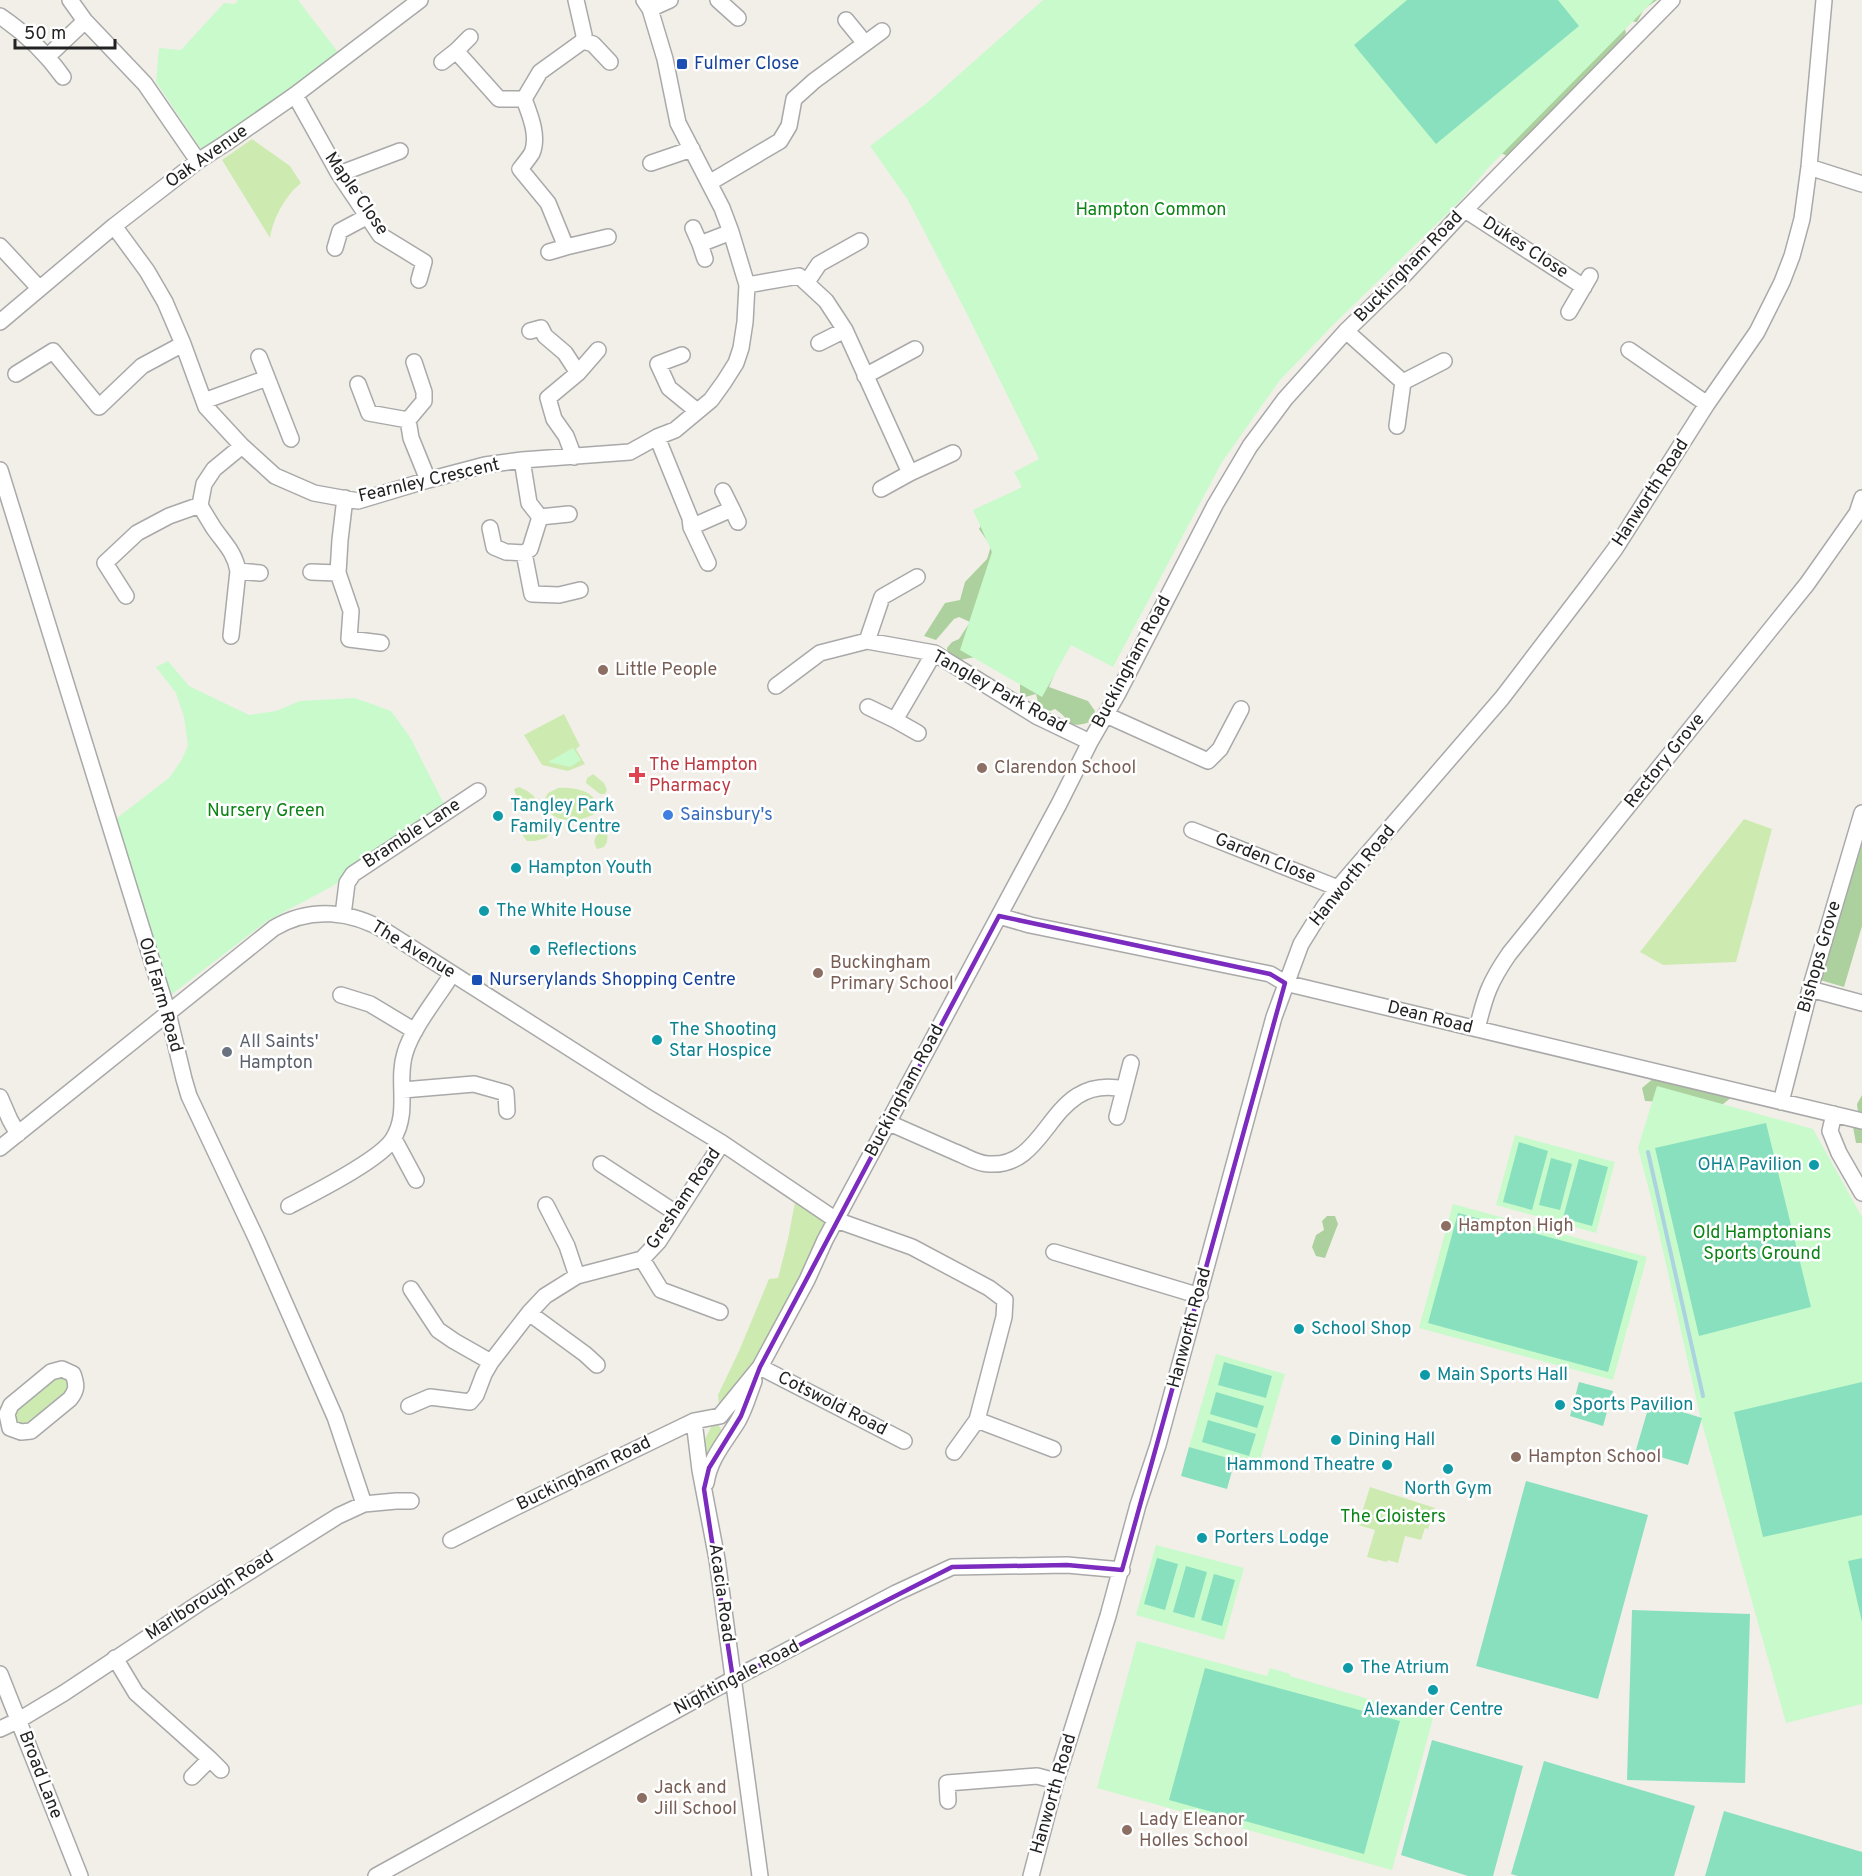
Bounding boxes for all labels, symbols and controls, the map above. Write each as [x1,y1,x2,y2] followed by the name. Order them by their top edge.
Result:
[15,12,116,50] scale bar
[24,23,66,46] text: 50 m
[694,53,799,76] place label: Fulmer Close
[675,57,689,71] marker: Fulmer Close
[161,120,253,194] street label: Oak Avenue
[319,148,393,240] street label: Maple Close
[1076,199,1226,222] park label: Hampton Common
[1350,206,1468,328] street label: Buckingham Road
[1478,212,1572,284] street label: Dukes Close
[1608,435,1694,551] street label: Hanworth Road
[356,454,502,508] street label: Fearnley Crescent
[1087,592,1177,732] street label: Buckingham Road
[928,645,1070,739] street label: Tangley Park Road
[615,659,717,682] place label: Little People
[596,663,610,677] marker: Little People
[1620,709,1710,813] street label: Rectory Grove
[649,754,758,798] place label: The Hampton Pharmacy
[994,757,1136,780] place label: Clarendon School
[975,761,989,775] marker: Clarendon School
[630,768,644,782] marker: The Hampton Pharmacy
[359,794,465,874] street label: Bramble Lane
[510,795,620,839] place label: Tangley Park Family Centre
[207,800,325,823] park label: Nursery Green
[680,804,773,827] place label: Sainsbury's
[661,808,675,822] marker: Sainsbury's
[491,809,505,823] marker: Tangley Park Family Centre
[1305,821,1401,931] street label: Hanworth Road
[1211,828,1319,890] street label: Garden Close
[528,857,652,880] place label: Hampton Youth
[509,861,523,875] marker: Hampton Youth
[1793,898,1847,1016] street label: Bishops Grove
[496,900,632,923] place label: The White House
[477,904,491,918] marker: The White House
[367,916,459,984] street label: The Avenue
[133,935,187,1055] street label: Old Farm Road
[547,939,637,962] place label: Reflections
[528,943,542,957] marker: Reflections
[830,952,954,996] place label: Buckingham Primary School
[811,966,825,980] marker: Buckingham Primary School
[489,969,736,992] place label: Nurserylands Shopping Centre
[470,973,484,987] marker: Nurserylands Shopping Centre
[1385,996,1475,1040] street label: Dean Road
[669,1019,777,1063] place label: The Shooting Star Hospice
[860,1021,950,1161] street label: Buckingham Road
[239,1031,319,1075] place label: All Saints' Hampton
[650,1033,664,1047] marker: The Shooting Star Hospice
[220,1045,234,1059] marker: All Saints' Hampton
[641,1144,727,1254] street label: Gresham Road
[1697,1154,1802,1177] place label: OHA Pavilion
[1807,1158,1821,1172] marker: OHA Pavilion
[1458,1215,1574,1238] place label: Hampton High
[1439,1219,1453,1233] marker: Hampton High
[1693,1222,1832,1266] park label: Old Hamptonians Sports Ground
[1163,1265,1217,1391] street label: Hanworth Road
[1311,1318,1412,1341] place label: School Shop
[1292,1322,1306,1336] marker: School Shop
[1437,1364,1568,1387] place label: Main Sports Hall
[773,1367,891,1441] street label: Cotswold Road
[1418,1368,1432,1382] marker: Main Sports Hall
[1572,1394,1693,1417] place label: Sports Pavilion
[1553,1398,1567,1412] marker: Sports Pavilion
[1348,1429,1435,1452] place label: Dining Hall
[513,1432,655,1516] street label: Buckingham Road
[1329,1433,1343,1447] marker: Dining Hall
[1528,1446,1661,1469] place label: Hampton School
[1509,1450,1523,1464] marker: Hampton School
[1226,1454,1375,1477] place label: Hammond Theatre
[1380,1458,1394,1472] marker: Hammond Theatre
[1441,1462,1455,1476] marker: North Gym
[1404,1478,1492,1501] place label: North Gym
[1340,1506,1446,1529] park label: The Cloisters
[1214,1527,1329,1550] place label: Porters Lodge
[1195,1531,1209,1545] marker: Porters Lodge
[703,1542,739,1644] street label: Acacia Road
[141,1546,279,1646] street label: Marlborough Road
[670,1635,804,1721] street label: Nightingale Road
[1360,1657,1449,1680] place label: The Atrium
[1341,1661,1355,1675] marker: The Atrium
[1426,1683,1440,1697] marker: Alexander Centre
[1363,1699,1503,1722] place label: Alexander Centre
[13,1728,67,1822] street label: Broad Lane
[1026,1731,1082,1857] street label: Hanworth Road
[654,1777,737,1821] place label: Jack and Jill School
[635,1791,649,1805] marker: Jack and Jill School
[1139,1809,1248,1853] place label: Lady Eleanor Holles School
[1120,1823,1134,1837] marker: Lady Eleanor Holles School

